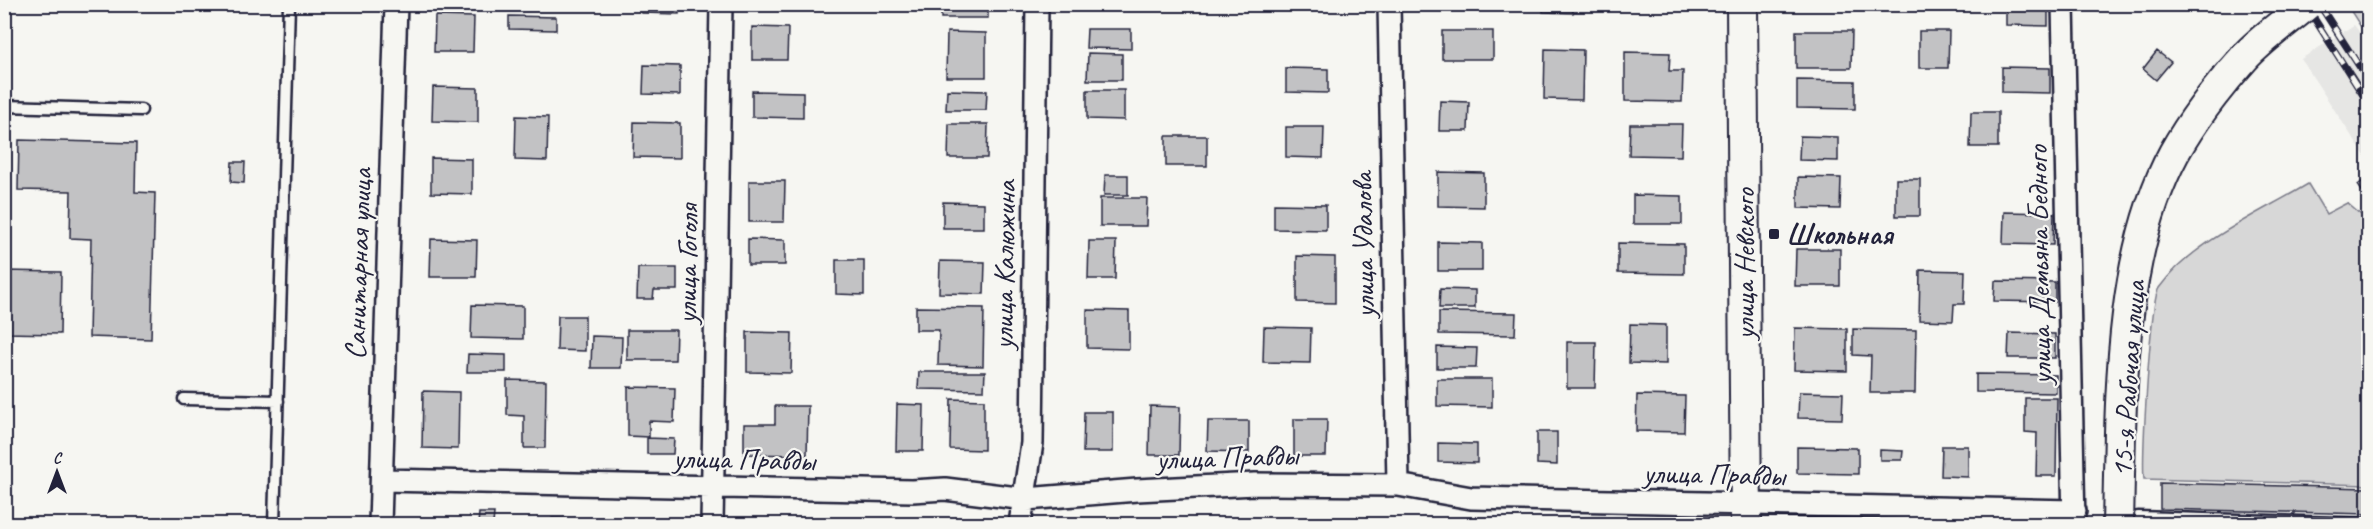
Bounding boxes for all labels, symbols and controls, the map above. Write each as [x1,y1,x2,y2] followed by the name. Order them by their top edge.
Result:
[2018,144,2060,387] street label: улица Демьяна Бедного
[336,166,380,360] street label: Санитарная улица
[1343,169,1383,320] street label: улица Удалова
[983,178,1025,352] street label: улица Калюжина
[1725,187,1763,342] street label: улица Невского
[667,201,707,326] street label: улица Гоголя
[1786,215,1895,253] place label: Школьная
[1767,227,1781,241] marker: Школьная
[2102,277,2154,479] street label: 15-я Рабочая улица
[1153,435,1301,479] street label: улица Правды
[671,439,817,479] street label: улица Правды
[27,442,87,502] north arrow
[53,448,63,468] text: С
[1641,454,1787,494] street label: улица Правды

